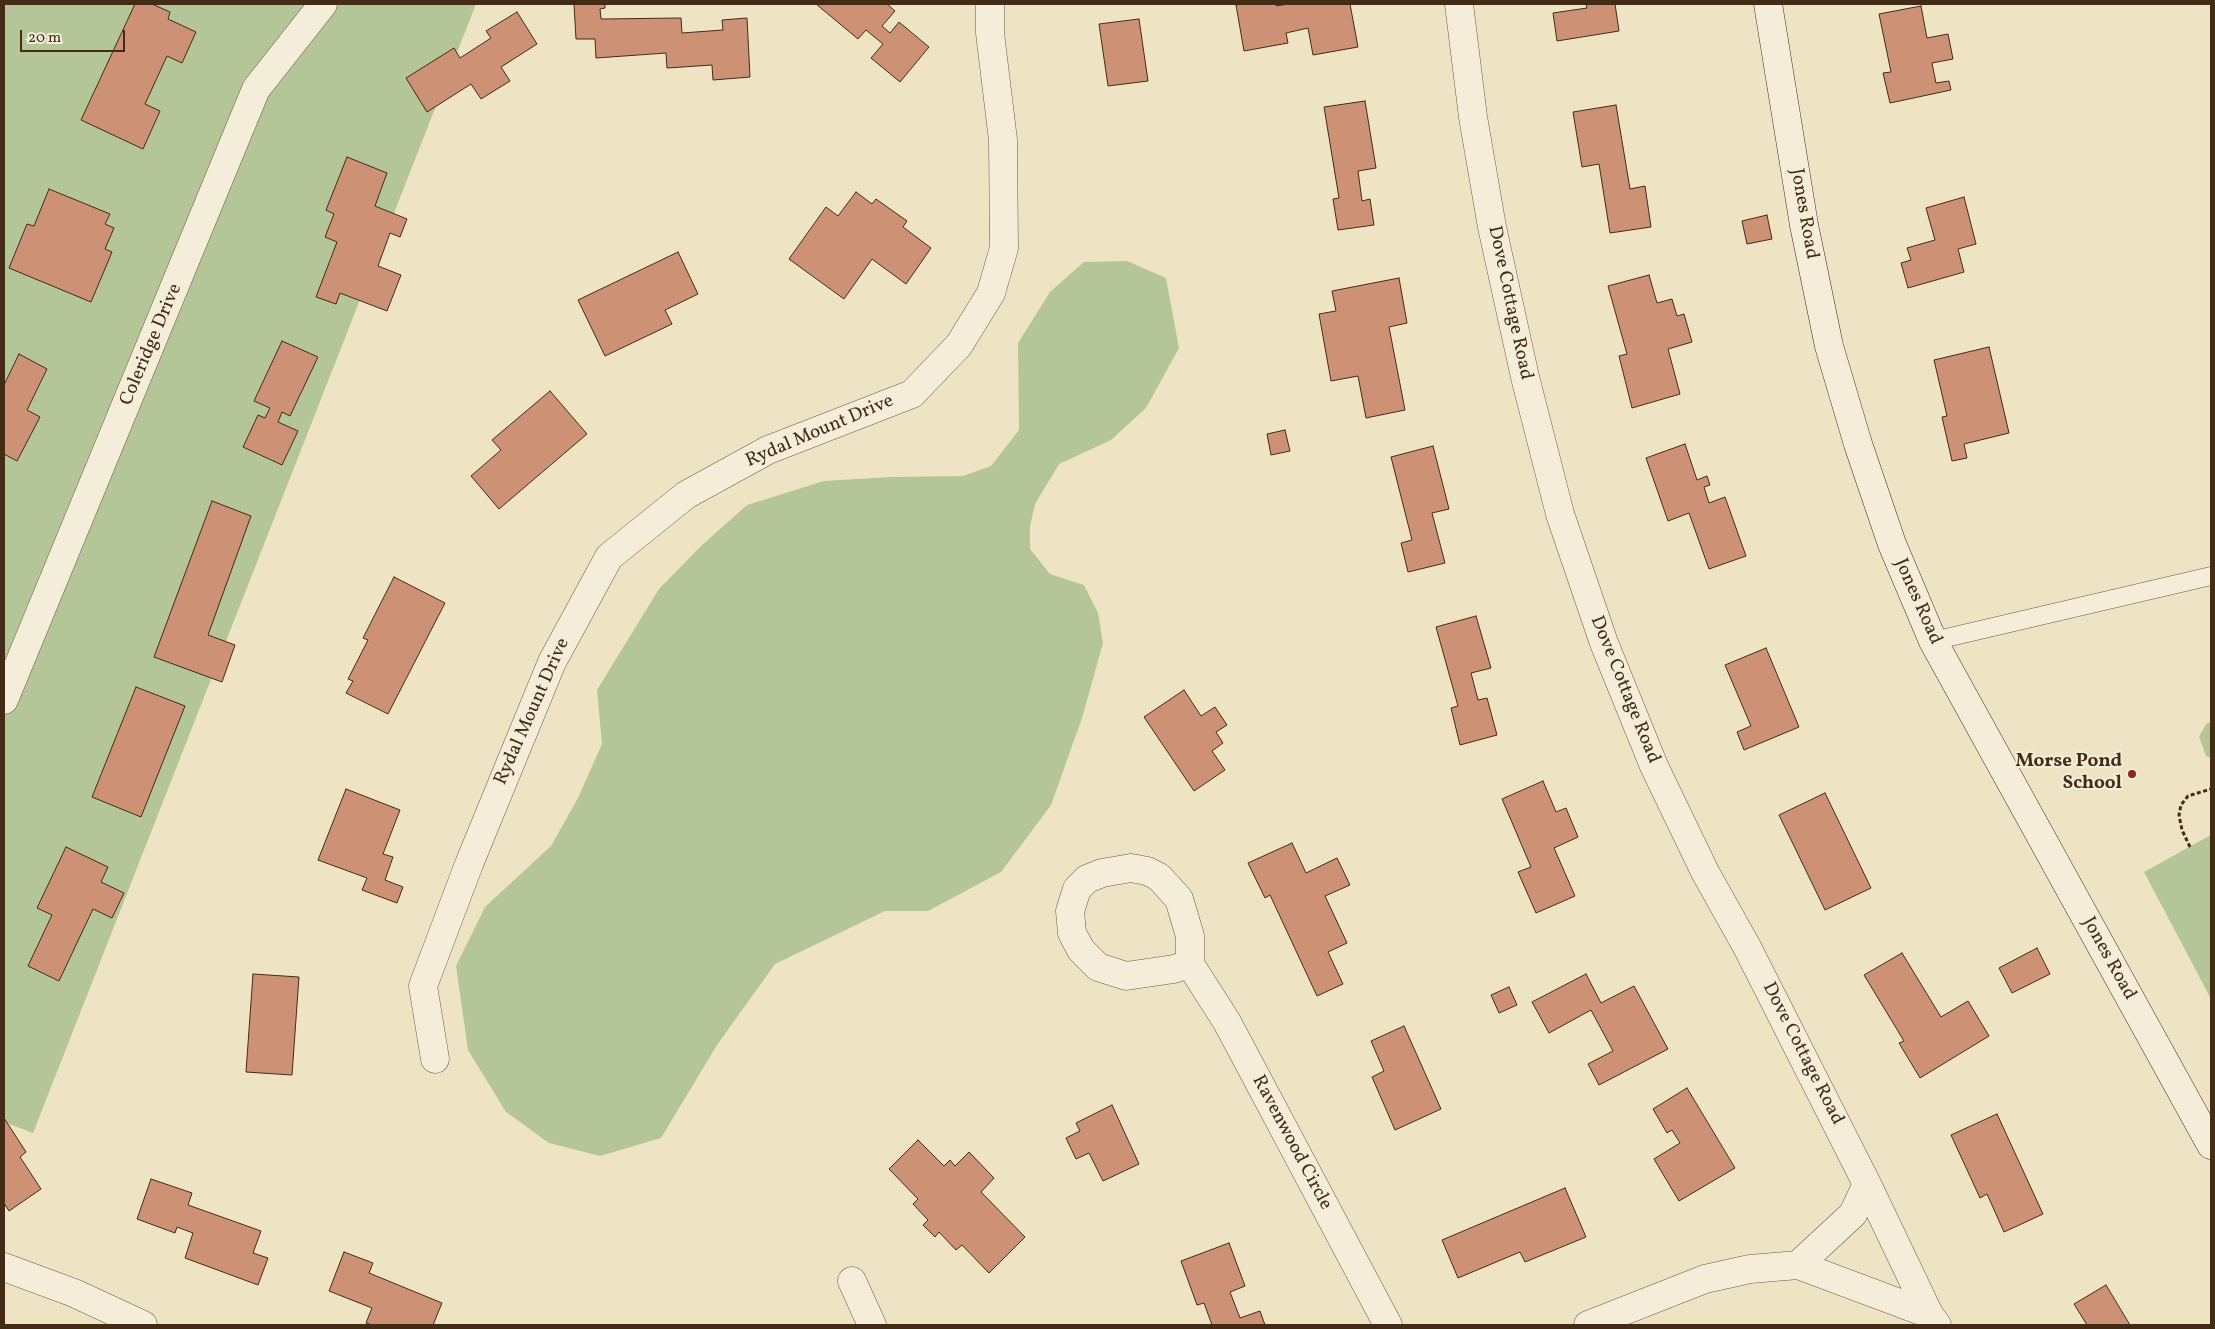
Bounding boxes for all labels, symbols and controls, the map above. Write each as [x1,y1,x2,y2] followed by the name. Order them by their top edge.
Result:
[22,20,128,52] scale bar
[28,28,61,49] text: 20 m
[1784,167,1822,261] street label: Jones Road
[1482,224,1536,382] street label: Dove Cottage Road
[116,281,188,409] street label: Coleridge Drive
[743,391,897,473] street label: Rydal Mount Drive
[1888,556,1946,648] street label: Jones Road
[1584,613,1664,767] street label: Dove Cottage Road
[490,635,576,789] street label: Rydal Mount Drive
[2016,752,2122,796] place label: Morse Pond School
[2126,768,2138,780] marker: Morse Pond School
[2076,913,2140,1005] street label: Jones Road
[1756,979,1848,1129] street label: Dove Cottage Road
[1246,1072,1336,1214] street label: Ravenwood Circle

